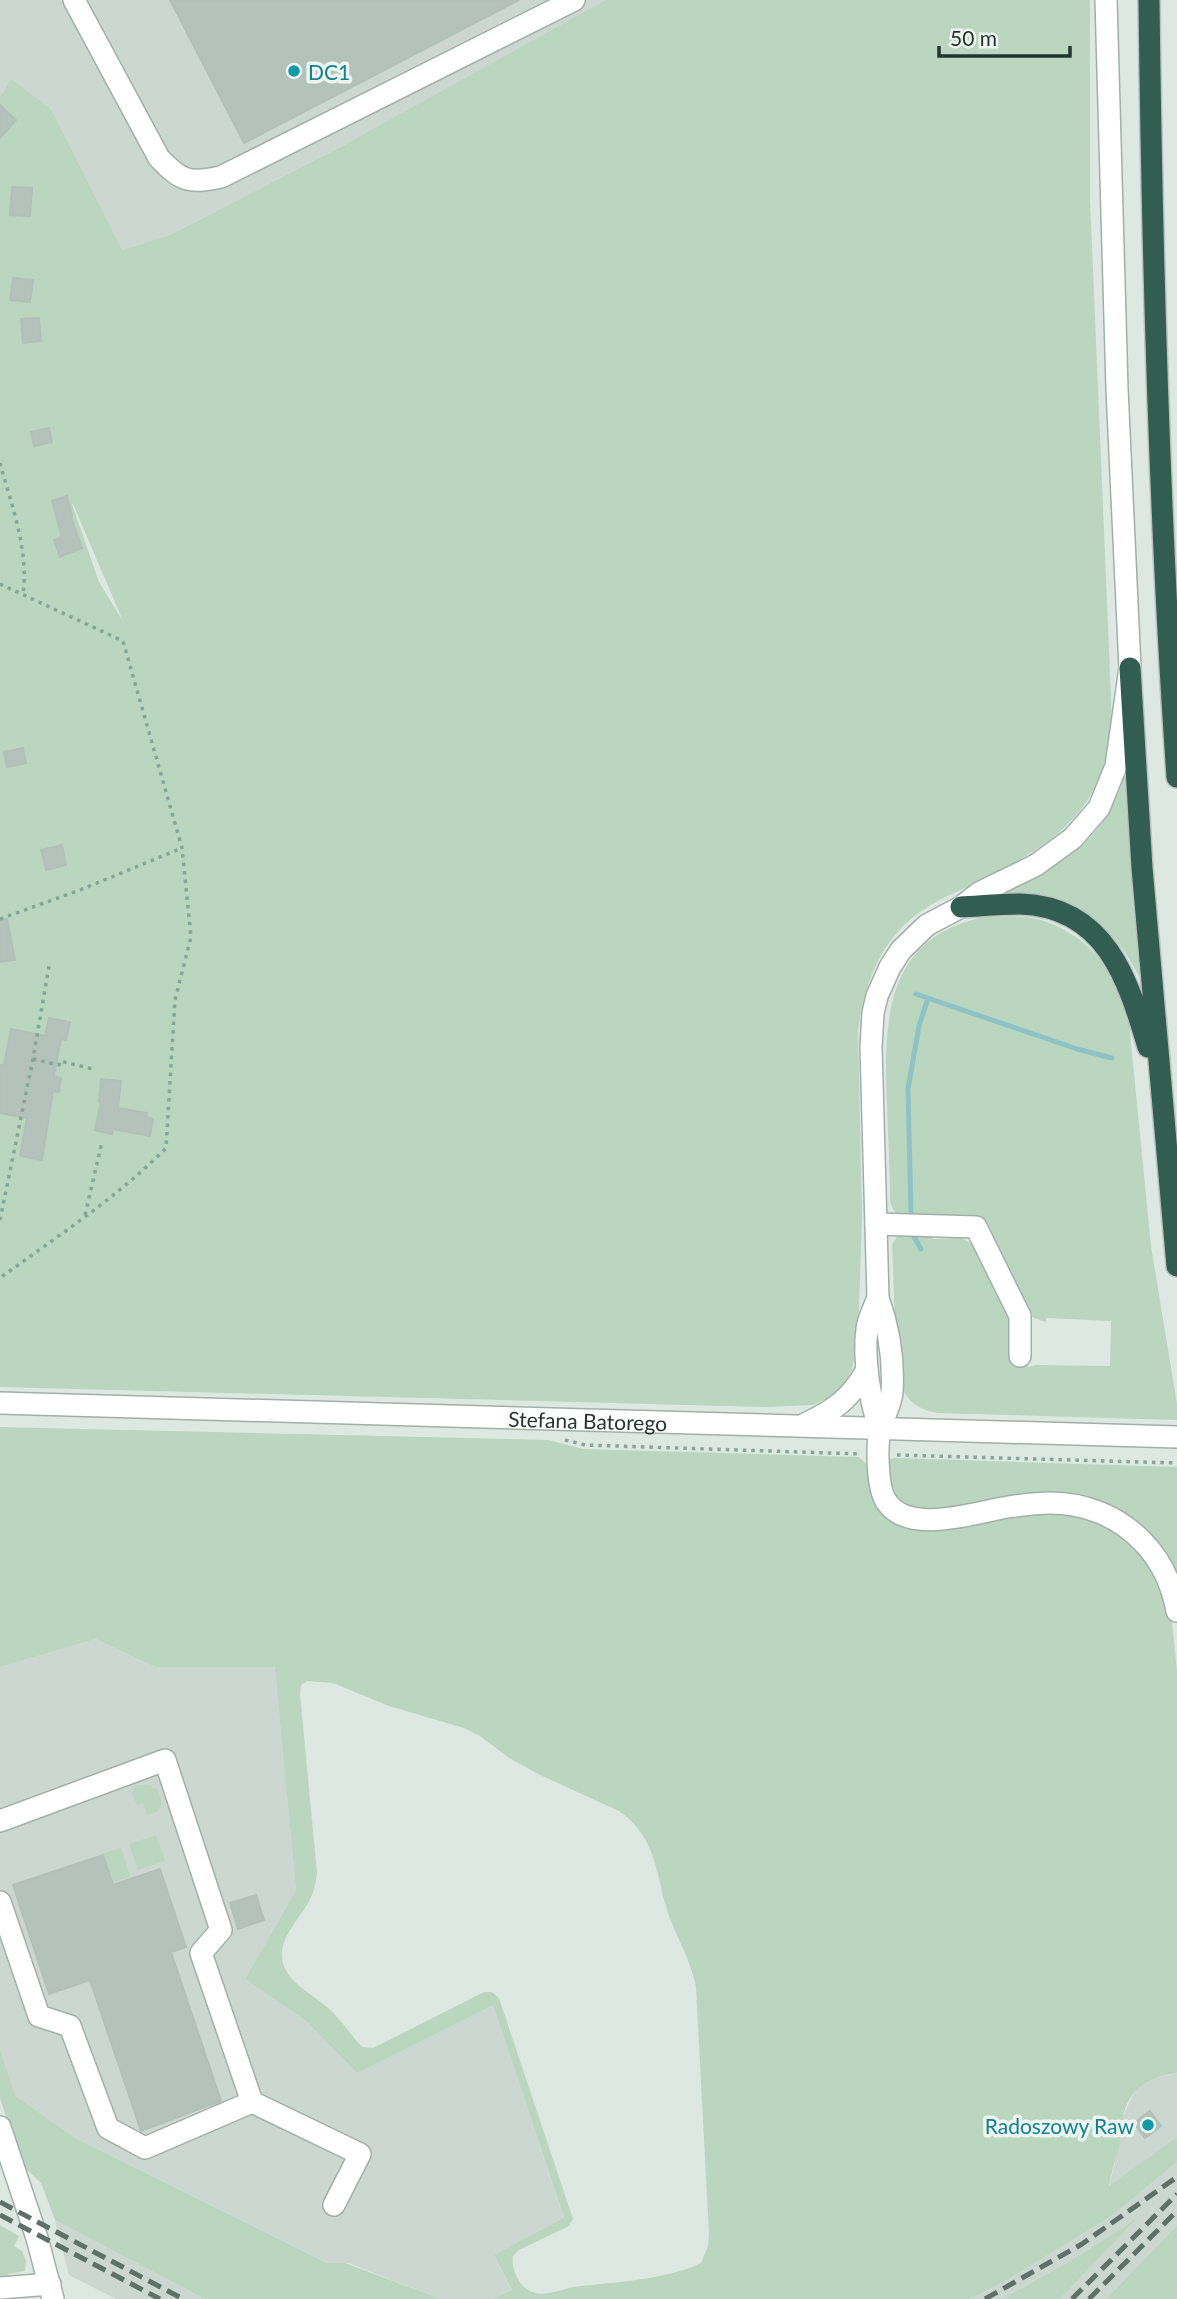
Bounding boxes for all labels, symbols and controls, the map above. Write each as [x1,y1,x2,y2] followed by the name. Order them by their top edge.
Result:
[939,14,1070,58] scale bar
[950,25,997,50] text: 50 m
[308,59,350,84] place label: DC1
[286,63,302,79] marker: DC1
[508,1405,668,1435] street label: Stefana Batorego
[985,2113,1134,2138] place label: Radoszowy Raw
[1140,2117,1156,2133] marker: Radoszowy Raw

